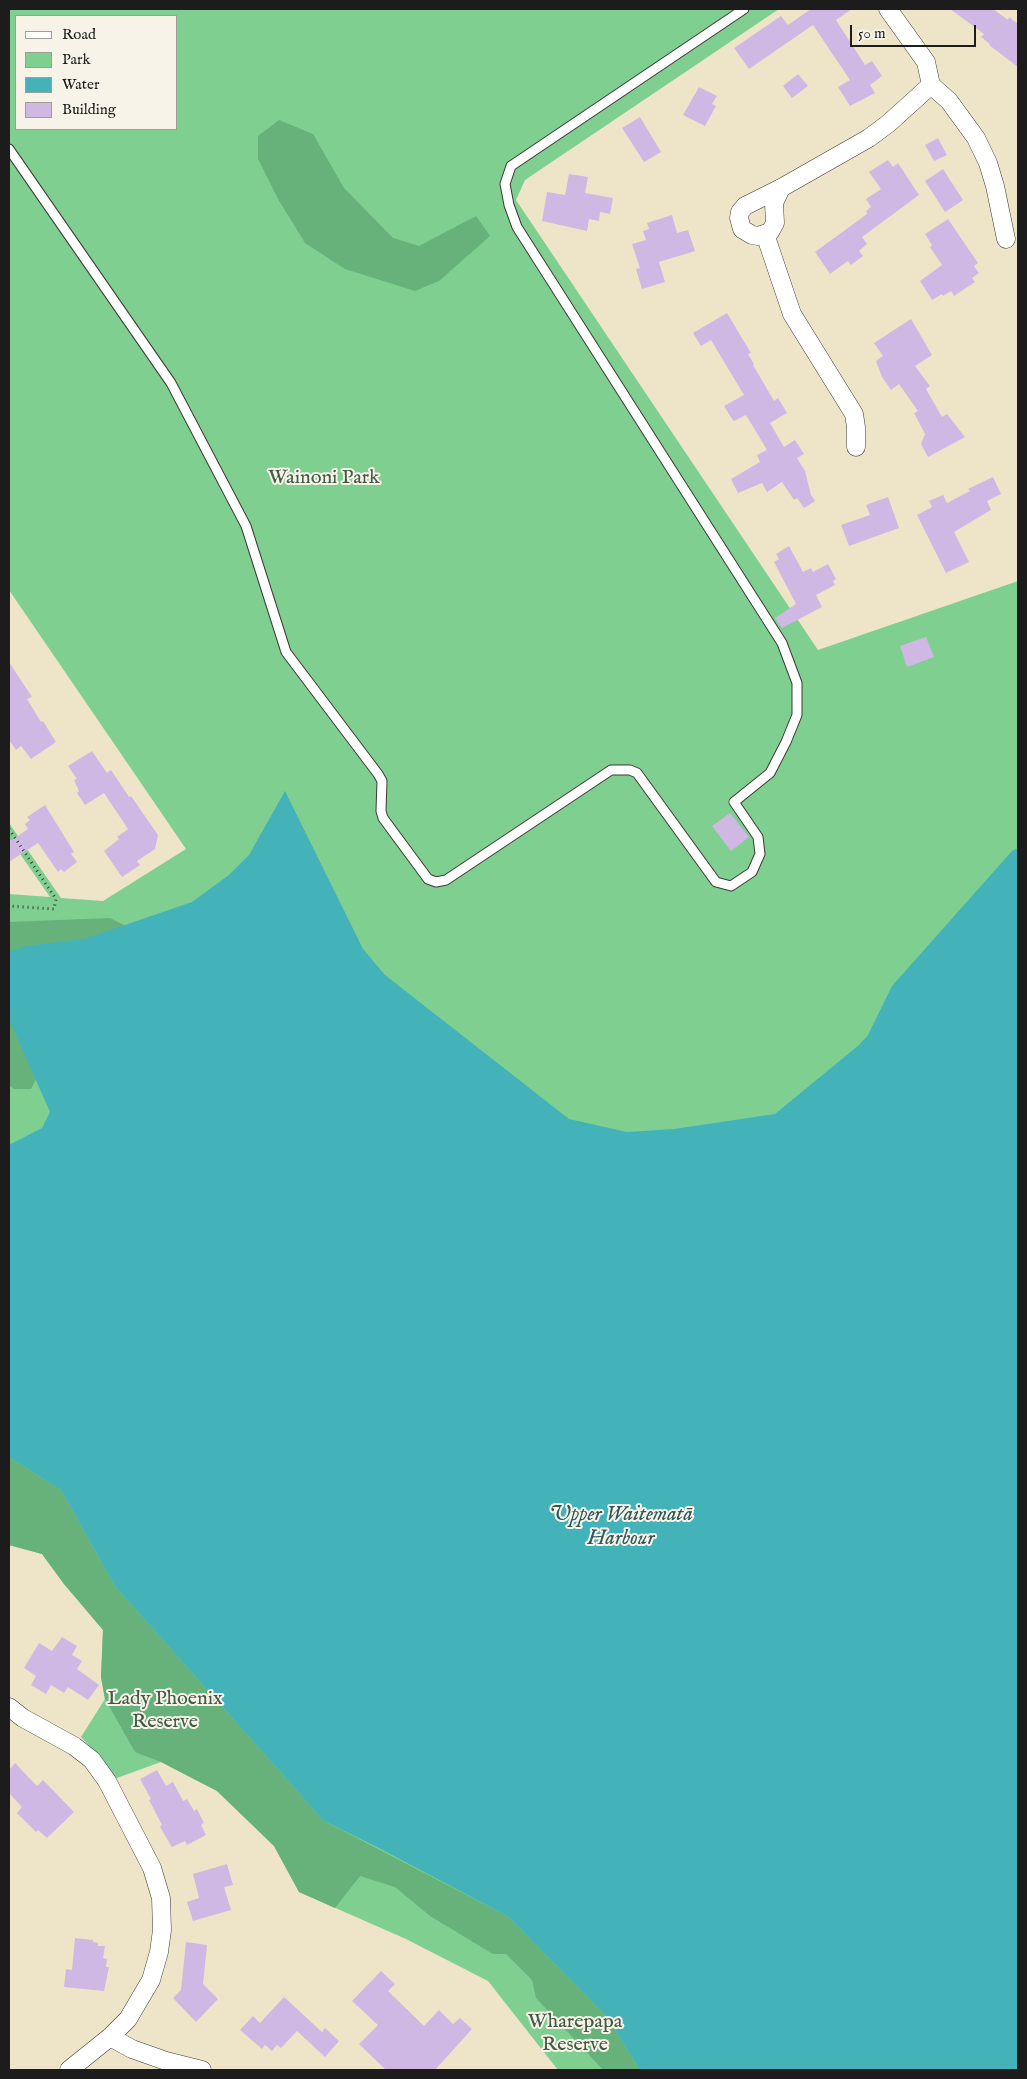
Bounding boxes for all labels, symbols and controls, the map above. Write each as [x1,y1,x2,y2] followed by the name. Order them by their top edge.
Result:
[15,15,178,130] legend
[852,15,978,47] scale bar
[858,24,886,43] text: 50 m
[62,25,96,44] text: Road
[62,50,91,69] text: Park
[62,75,99,94] text: Water
[62,100,116,119] text: Building
[268,467,380,491] park label: Wainoni Park
[549,1503,693,1553] water label: Upper Waitematā Harbour
[107,1688,223,1735] park label: Lady Phoenix Reserve
[528,2011,622,2058] park label: Wharepapa Reserve

